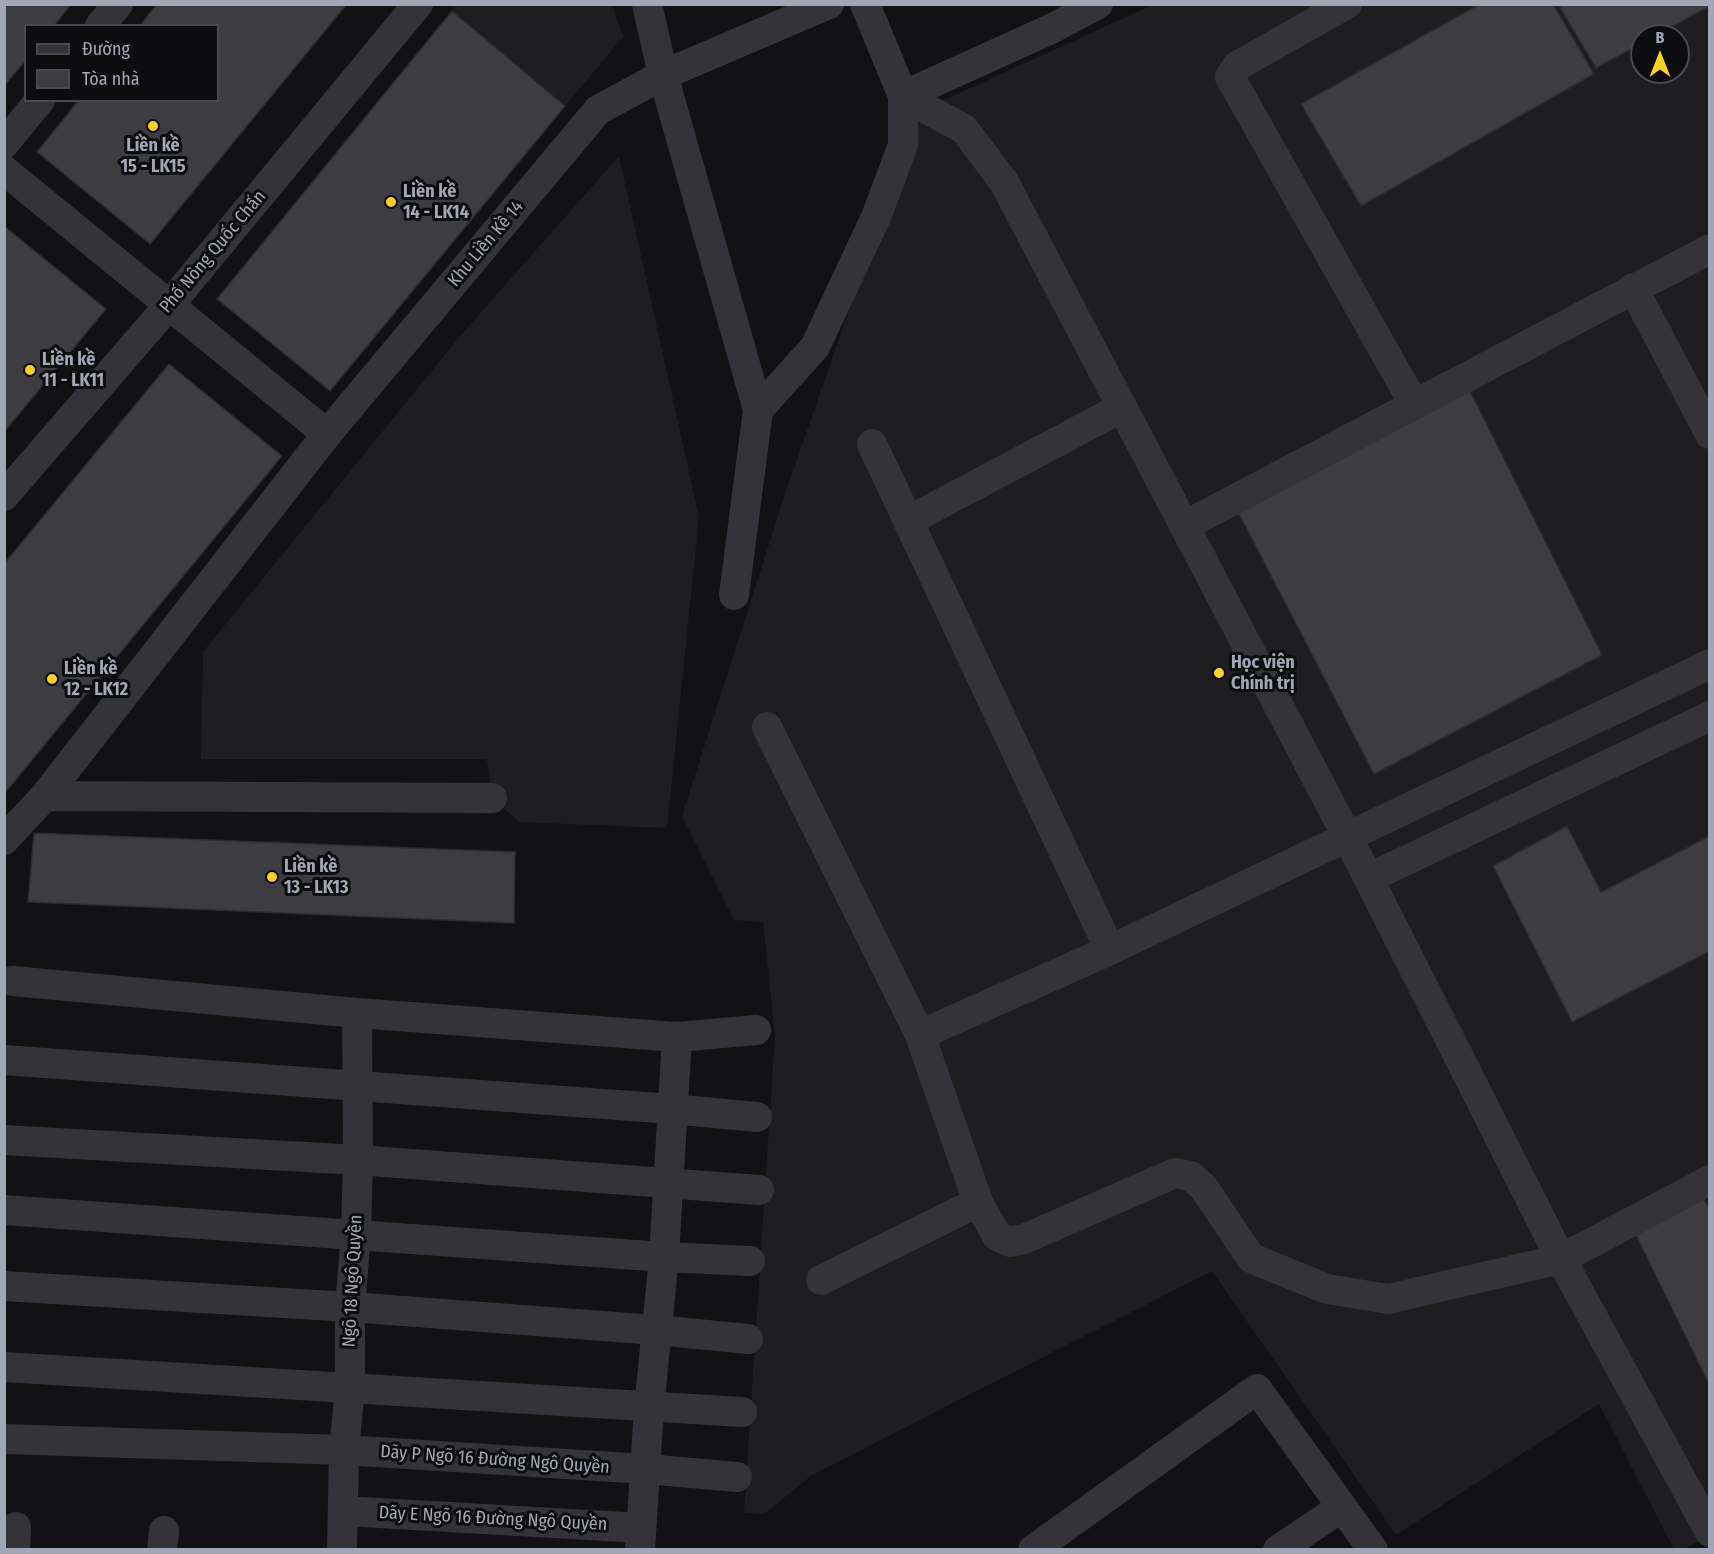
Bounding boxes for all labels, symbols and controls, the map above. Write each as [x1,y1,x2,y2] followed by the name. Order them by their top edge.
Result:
[24,24,219,102] legend
[1630,24,1690,84] north arrow
[1656,28,1664,47] text: B
[82,38,130,60] text: Đường
[82,68,140,90] text: Tòa nhà
[146,119,160,133] marker: Liền kề 15 - LK15
[120,135,186,178] place label: Liền kề 15 - LK15
[403,181,469,224] place label: Liền kề 14 - LK14
[155,186,271,318] street label: Phố Nông Quốc Chấn
[384,195,398,209] marker: Liền kề 14 - LK14
[444,196,528,292] street label: Khu Liền Kề 14
[42,349,104,392] place label: Liền kề 11 - LK11
[23,363,37,377] marker: Liền kề 11 - LK11
[1231,652,1295,694] place label: Học viện Chính trị
[64,658,128,700] place label: Liền kề 12 - LK12
[1212,666,1226,680] marker: Học viện Chính trị
[45,672,59,686] marker: Liền kề 12 - LK12
[284,856,348,898] place label: Liền kề 13 - LK13
[265,870,279,884] marker: Liền kề 13 - LK13
[339,1214,367,1348] street label: Ngõ 18 Ngô Quyền
[380,1441,610,1479] street label: Dãy P Ngõ 16 Đường Ngô Quyền
[378,1502,608,1536] street label: Dãy E Ngõ 16 Đường Ngô Quyền

